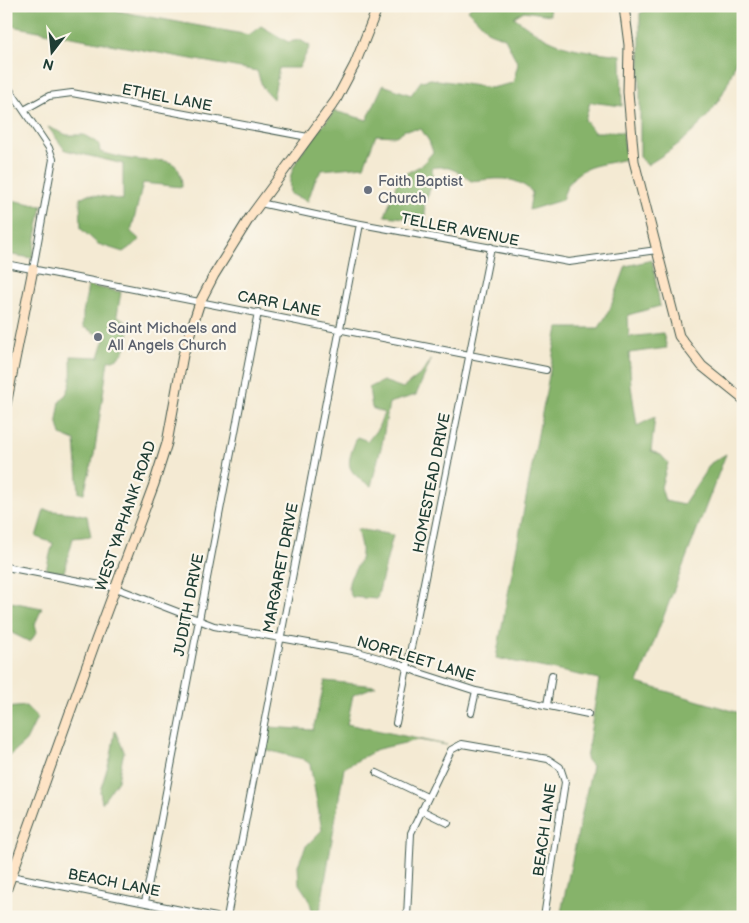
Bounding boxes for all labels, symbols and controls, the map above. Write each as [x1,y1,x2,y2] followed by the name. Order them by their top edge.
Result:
[28,28,78,78] north arrow
[41,54,56,74] text: N
[120,80,214,116] street label: ETHEL LANE
[378,172,463,208] place label: Faith Baptist Church
[362,184,374,196] marker: Faith Baptist Church
[399,209,521,251] street label: TELLER AVENUE
[236,287,322,321] street label: CARR LANE
[108,319,237,355] place label: Saint Michaels and All Angels Church
[92,331,104,343] marker: Saint Michaels and All Angels Church
[409,411,455,555] street label: HOMESTEAD DRIVE
[91,438,161,594] street label: WEST YAPHANK ROAD
[259,501,303,635] street label: MARGARET DRIVE
[170,552,208,658] street label: JUDITH DRIVE
[355,632,478,686] street label: NORFLEET LANE
[529,782,561,878] street label: BEACH LANE
[66,865,162,901] street label: BEACH LANE

